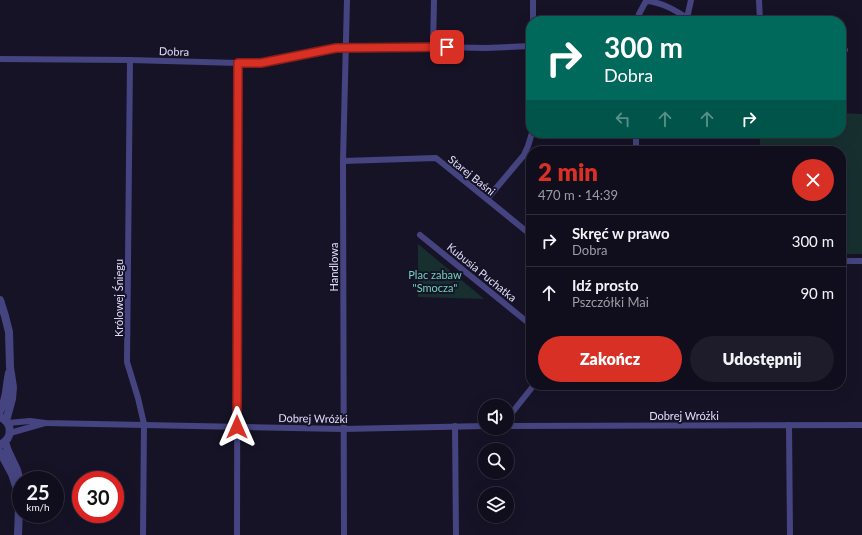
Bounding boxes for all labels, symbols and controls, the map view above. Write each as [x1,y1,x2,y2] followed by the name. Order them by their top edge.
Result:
[430,30,464,64] pin
[604,30,683,64] text: 300 m
[538,32,590,84] icon: right
[436,36,458,58] icon: arrive
[159,44,189,58] street label: Dobra
[604,64,653,86] text: Dobra
[612,108,634,130] icon: left
[654,108,676,130] icon: ahead
[696,108,718,130] icon: ahead
[738,108,760,130] icon: right
[446,152,498,198] street label: Starej Baśni
[538,157,598,186] text: 2 min
[792,159,834,201] button: close
[538,187,618,203] text: 470 m · 14:39
[572,224,670,242] text: Skręć w prawo
[538,230,560,252] icon: right
[792,232,834,250] text: 300 m
[445,240,519,304] street label: Kubusia Puchatka
[572,242,608,258] text: Dobra
[327,243,340,291] street label: Handlowa
[112,259,125,337] street label: Królowej Śniegu
[408,268,462,294] park label: Plac zabaw "Smocza"
[572,276,639,294] text: Idź prosto
[538,282,560,304] icon: ahead
[800,284,834,302] text: 90 m
[572,294,649,310] text: Pszczółki Mai
[538,336,682,382] button: Zakończ
[690,336,834,382] button: Udostępnij
[478,399,514,523] map controls
[478,399,514,435] button: sound
[216,406,258,448] position arrow
[649,409,719,422] street label: Dobrej Wróżki
[278,411,348,425] street label: Dobrej Wróżki
[478,443,514,479] button: search
[72,471,124,523] speed limit sign: 30
[26,480,50,504] text: 25
[478,487,514,523] button: layers
[26,501,50,513] text: km/h

